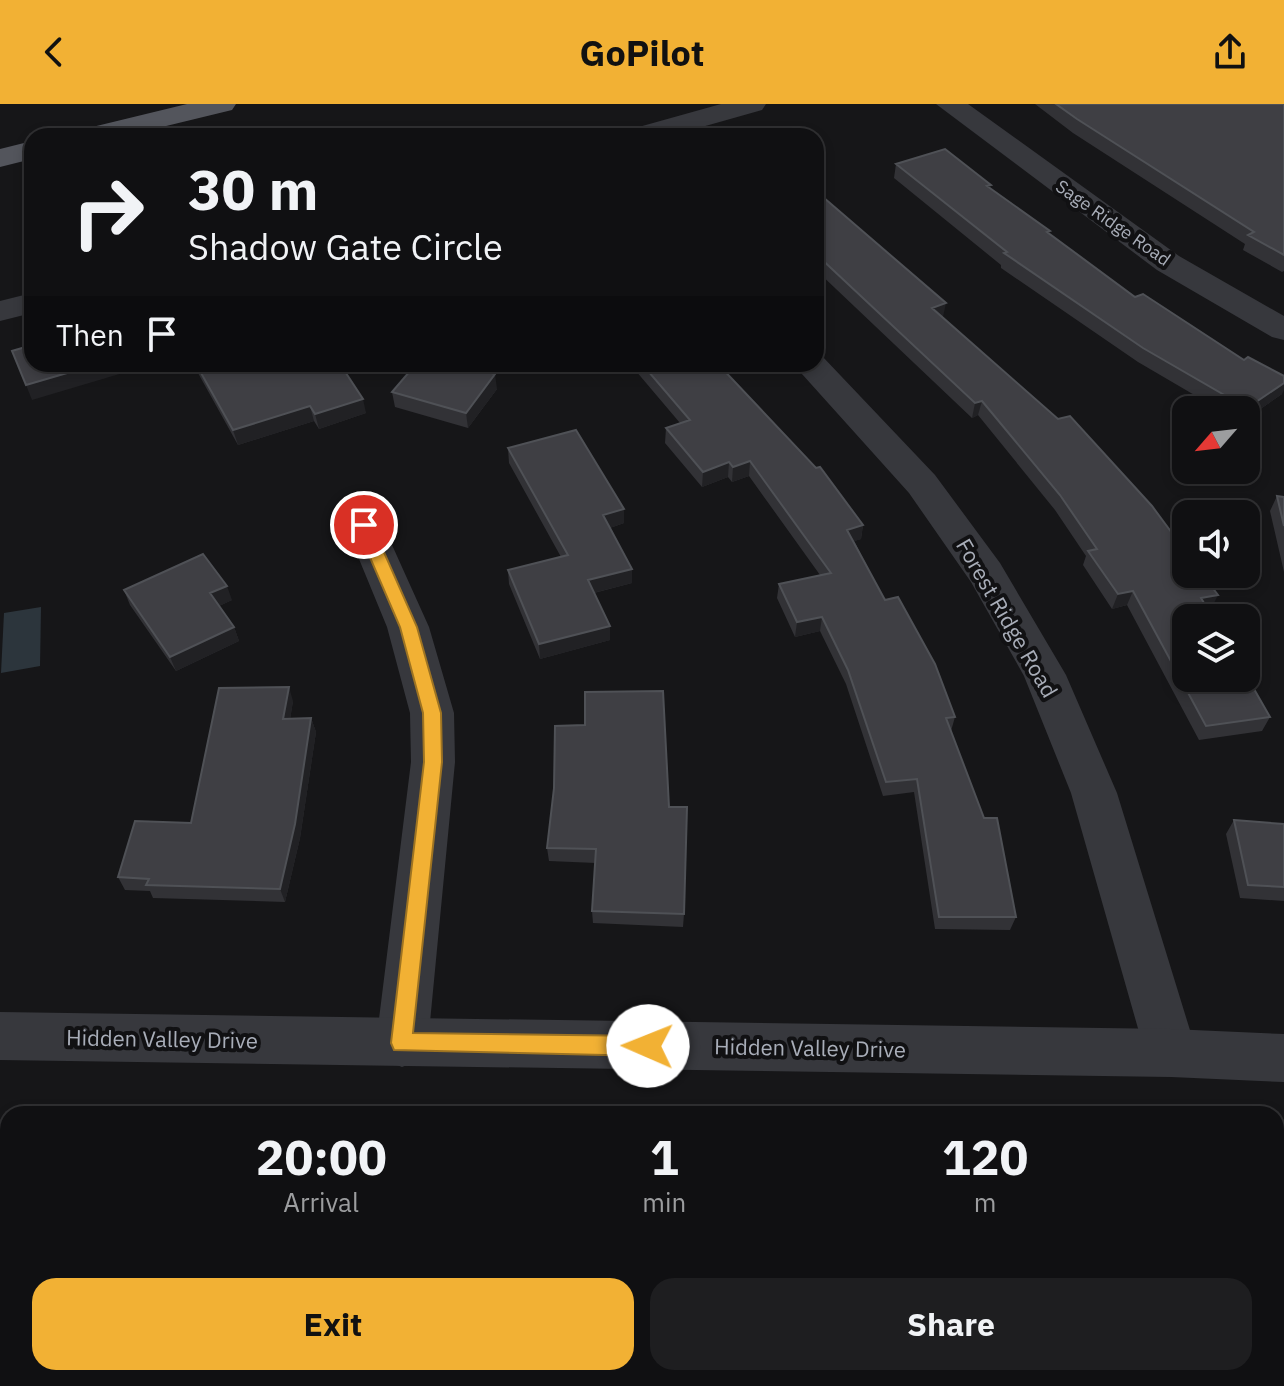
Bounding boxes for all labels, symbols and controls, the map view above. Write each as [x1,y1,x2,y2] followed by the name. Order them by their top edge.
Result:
[580,29,704,76] text: GoPilot
[32,30,76,74] icon: back
[1208,30,1252,74] icon: share
[188,153,318,225] text: 30 m
[56,160,160,264] icon: right
[1051,174,1175,271] street label: Sage Ridge Road
[188,223,503,270] text: Shadow Gate Circle
[140,312,184,356] icon: arrive
[56,315,124,354] text: Then
[1172,396,1260,484] north arrow
[1172,396,1260,692] map controls
[330,491,398,559] pin
[1172,500,1260,588] button: sound
[342,503,386,547] icon: arrive
[950,533,1065,703] street label: Forest Ridge Road
[1172,604,1260,692] button: layers
[606,1004,690,1088] position arrow
[66,1022,258,1055] street label: Hidden Valley Drive
[714,1031,906,1064] street label: Hidden Valley Drive
[256,1126,387,1188] text: 20:00
[650,1126,679,1188] text: 1
[942,1126,1028,1188] text: 120
[283,1185,359,1219] text: Arrival
[642,1185,686,1219] text: min
[974,1185,996,1219] text: m
[32,1278,634,1370] button: Exit
[650,1278,1252,1370] button: Share

